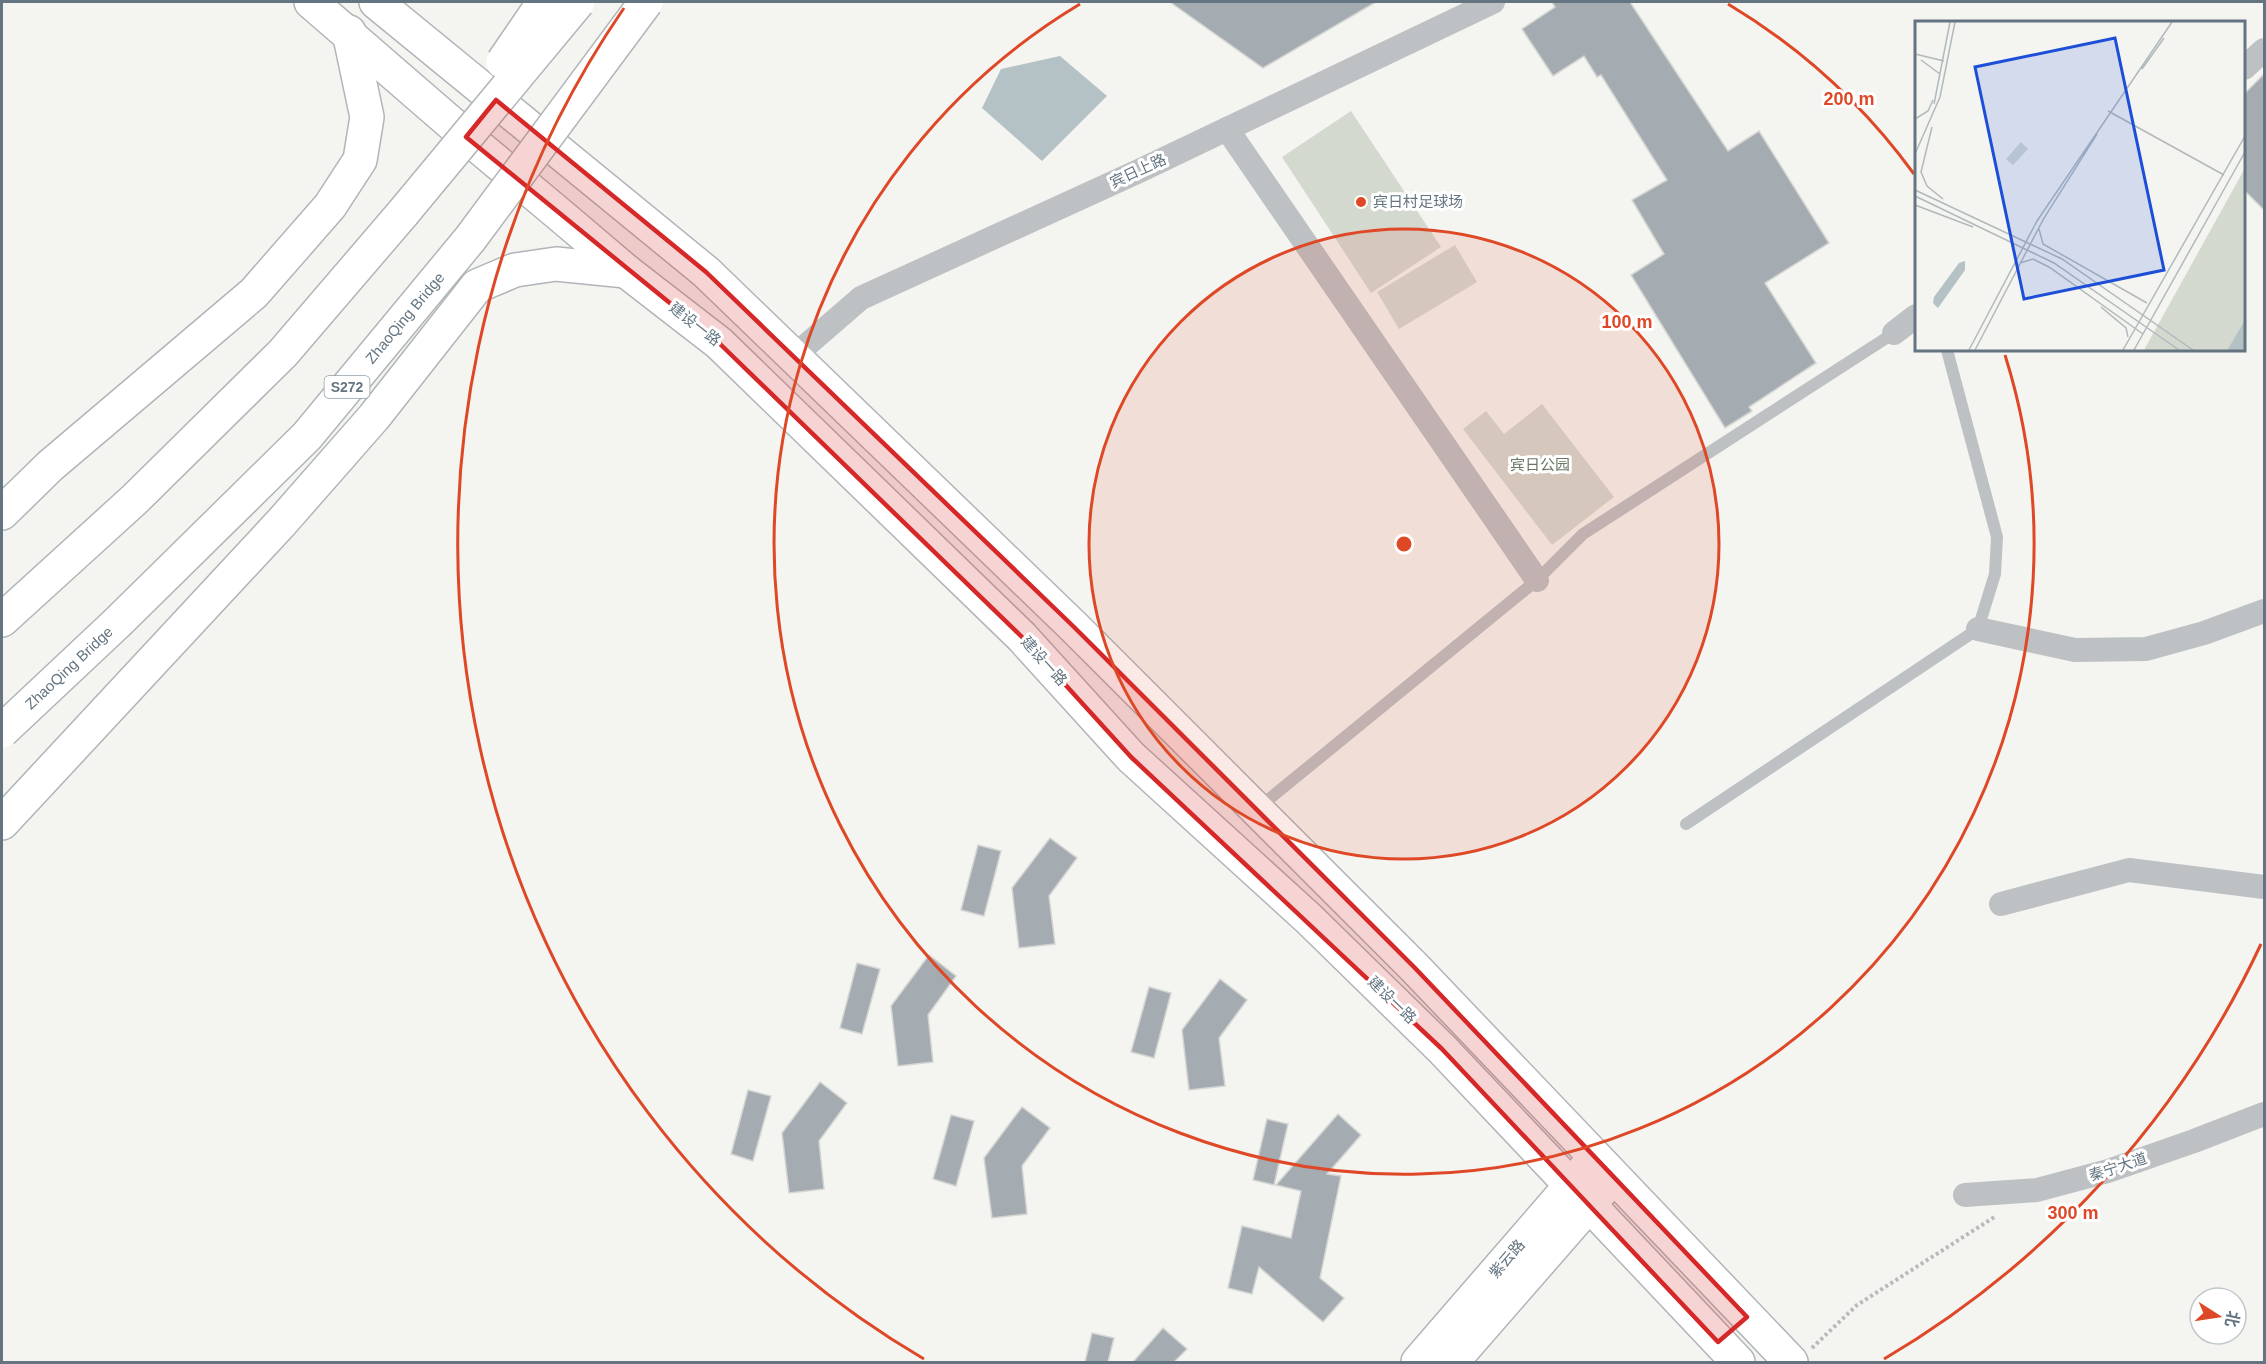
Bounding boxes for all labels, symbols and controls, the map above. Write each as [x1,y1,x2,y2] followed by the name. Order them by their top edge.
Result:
[1915,21,2245,351] inset map
[1823,89,1875,109] text: 200 m
[1107,150,1169,191] street label: 宾日上路
[1373,193,1463,210] place label: 宾日村足球场
[1354,195,1368,209] marker: 宾日村足球场
[362,269,448,367] street label: ZhaoQing Bridge
[666,298,724,349] street label: 建设一路
[1601,312,1653,332] text: 100 m
[324,376,370,398] road number: S272
[1510,456,1570,473] park label: 宾日公园
[1394,534,1414,554] centre of rings
[21,623,116,713] street label: ZhaoQing Bridge
[1018,633,1071,689] street label: 建设一路
[1365,973,1420,1027] street label: 建设一路
[2087,1149,2149,1184] street label: 秦宁大道
[2047,1203,2099,1223] text: 300 m
[1485,1236,1528,1281] street label: 紫云路
[2188,1286,2248,1346] north arrow
[2222,1309,2242,1329] text: 北

